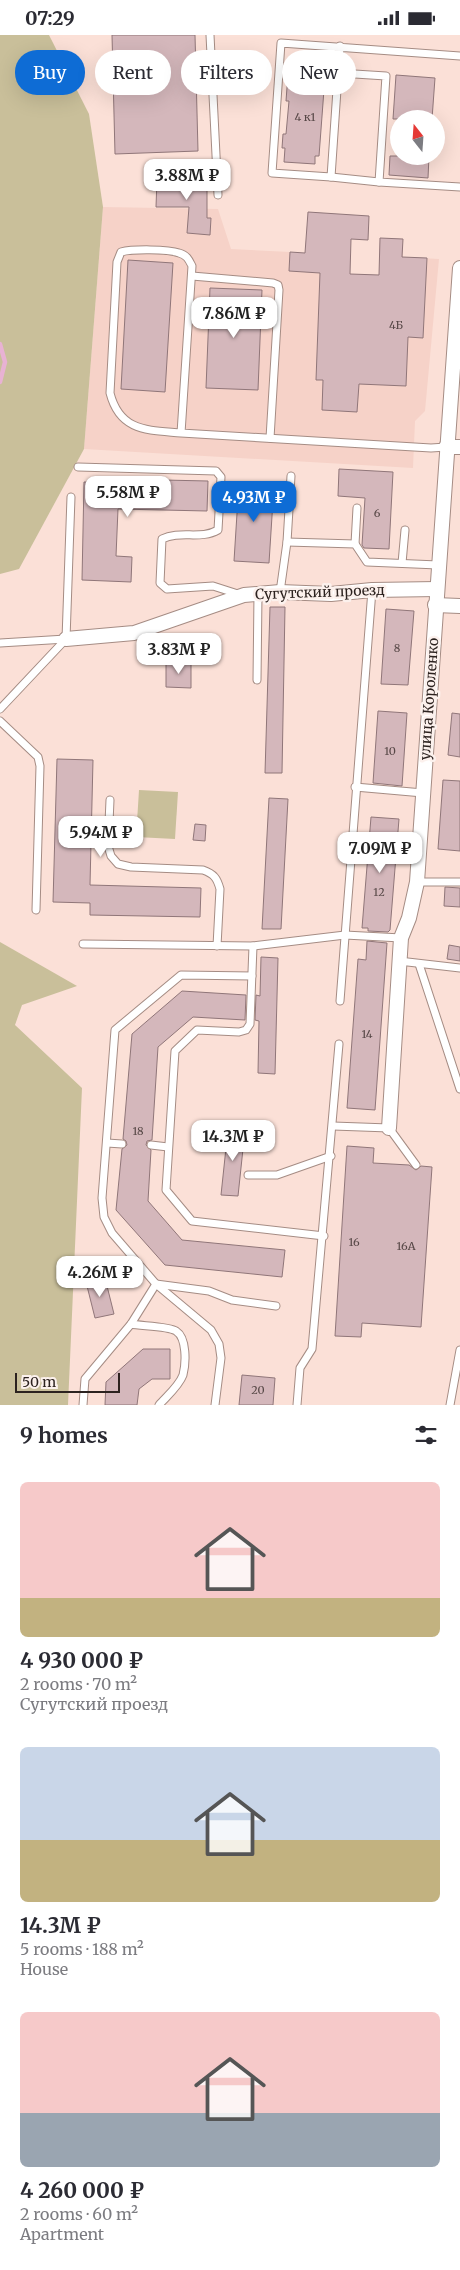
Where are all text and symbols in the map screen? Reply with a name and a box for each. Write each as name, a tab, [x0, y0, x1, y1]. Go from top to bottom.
text: 07:29	[25, 6, 75, 30]
chip: Buy	[15, 50, 85, 95]
chip: Rent	[95, 50, 171, 95]
chip: Filters	[181, 50, 272, 95]
chip: New	[282, 50, 356, 95]
house number: 4 к1	[294, 110, 316, 124]
north arrow	[390, 110, 445, 165]
map controls	[390, 110, 445, 165]
pin: 3.88M ₽	[141, 159, 233, 201]
text: 3.88M ₽	[155, 165, 219, 185]
pin: 7.86M ₽	[188, 297, 280, 339]
text: 7.86M ₽	[202, 303, 266, 323]
house number: 4Б	[389, 318, 403, 332]
pin: 5.58M ₽	[82, 475, 174, 518]
pin: 4.93M ₽	[208, 481, 300, 523]
text: 5.58M ₽	[96, 482, 160, 502]
text: 4.93M ₽	[222, 487, 286, 507]
house number: 6	[374, 506, 381, 520]
street label: Сугутский проезд	[255, 581, 385, 603]
pin: 3.83M ₽	[133, 633, 225, 675]
street label: улица Короленко	[416, 637, 442, 761]
text: 3.83M ₽	[147, 639, 211, 659]
house number: 8	[394, 641, 401, 655]
house number: 10	[384, 744, 396, 758]
pin: 5.94M ₽	[55, 815, 147, 858]
text: 5.94M ₽	[69, 822, 133, 842]
pin: 7.09M ₽	[334, 831, 426, 874]
text: 7.09M ₽	[348, 838, 412, 858]
house number: 12	[373, 885, 385, 899]
house number: 14	[361, 1027, 373, 1041]
pin: 14.3M ₽	[187, 1119, 279, 1162]
house number: 18	[132, 1124, 144, 1138]
text: 14.3M ₽	[202, 1126, 264, 1146]
house number: 16	[348, 1235, 360, 1249]
house number: 16А	[397, 1239, 416, 1253]
pin: 4.26M ₽	[54, 1255, 146, 1298]
text: 4.26M ₽	[67, 1262, 133, 1282]
scale bar	[15, 1370, 120, 1393]
text: 50 m	[22, 1373, 56, 1391]
house number: 20	[251, 1383, 265, 1397]
icon: filters	[412, 1421, 440, 1449]
text: 9 homes	[20, 1422, 108, 1449]
icon: home	[185, 1514, 275, 1604]
text: 4 930 000 ₽	[20, 1647, 143, 1674]
text: 2 rooms · 70 m²	[20, 1674, 137, 1694]
text: Сугутский проезд	[20, 1694, 168, 1714]
icon: home	[185, 1779, 275, 1869]
text: 14.3M ₽	[20, 1912, 101, 1939]
text: 5 rooms · 188 m²	[20, 1939, 144, 1959]
text: House	[20, 1959, 68, 1979]
icon: home	[185, 2044, 275, 2134]
text: 4 260 000 ₽	[20, 2177, 144, 2204]
text: 2 rooms · 60 m²	[20, 2204, 138, 2224]
text: Apartment	[20, 2224, 104, 2244]

